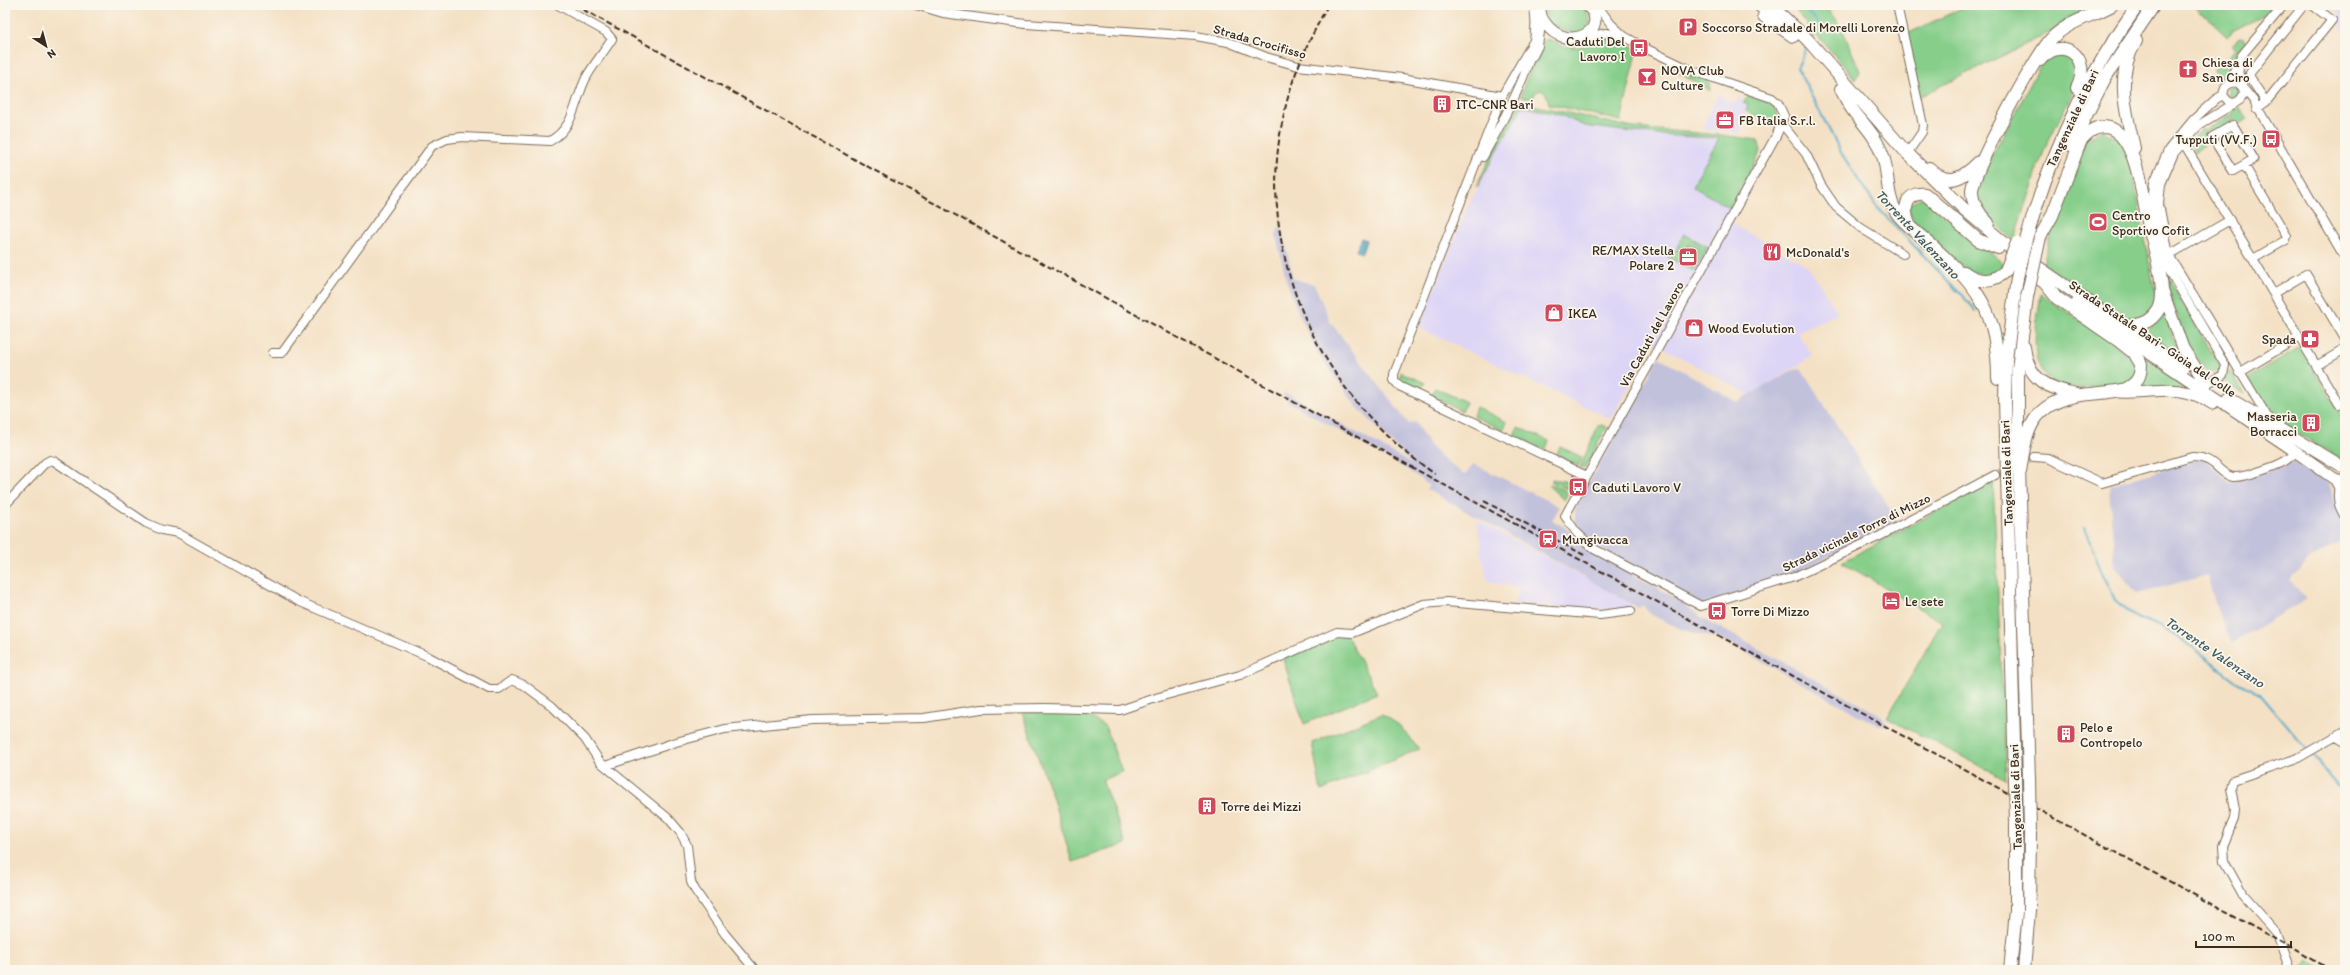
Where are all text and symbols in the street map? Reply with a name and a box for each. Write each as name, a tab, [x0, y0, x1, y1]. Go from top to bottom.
parking icon: Soccorso Stradale di Morelli Lorenzo	[1677, 16, 1699, 38]
place label: Soccorso Stradale di Morelli Lorenzo	[1702, 20, 1905, 35]
street label: Strada Crocifisso	[1212, 21, 1308, 62]
north arrow	[26, 26, 66, 66]
place label: Caduti Del Lavoro I	[1566, 34, 1625, 64]
bus stop icon: Caduti Del Lavoro I	[1628, 37, 1650, 59]
text: N	[45, 46, 58, 61]
place label: Chiesa di San Ciro	[2202, 55, 2253, 85]
church icon: Chiesa di San Ciro	[2177, 58, 2199, 80]
place label: NOVA Club Culture	[1661, 63, 1724, 93]
bar icon: NOVA Club Culture	[1636, 66, 1658, 88]
street label: Tangenziale di Bari	[2043, 67, 2102, 169]
building icon: ITC-CNR Bari	[1431, 93, 1453, 115]
place label: ITC-CNR Bari	[1456, 97, 1534, 112]
office icon: FB Italia S.r.l.	[1714, 109, 1736, 131]
place label: FB Italia S.r.l.	[1739, 113, 1816, 128]
bus stop icon: Tupputi (VV.F.)	[2260, 128, 2282, 150]
place label: Tupputi (VV.F.)	[2175, 132, 2257, 147]
water label: Torrente Valenzano	[1872, 186, 1964, 283]
place label: Centro Sportivo Cofit	[2112, 208, 2190, 238]
sports icon: Centro Sportivo Cofit	[2087, 211, 2109, 233]
restaurant icon: McDonald's	[1761, 241, 1783, 263]
place label: RE/MAX Stella Polare 2	[1592, 243, 1675, 273]
place label: McDonald's	[1786, 245, 1850, 260]
office icon: RE/MAX Stella Polare 2	[1677, 246, 1699, 268]
street label: Strada Statale Bari - Gioia del Colle	[2066, 277, 2239, 400]
street label: Via Caduti del Lavoro	[1616, 278, 1687, 390]
shop icon: IKEA	[1543, 302, 1565, 324]
place label: IKEA	[1568, 306, 1597, 321]
shop icon: Wood Evolution	[1683, 317, 1705, 339]
place label: Wood Evolution	[1708, 321, 1795, 336]
pharmacy icon: Spada	[2299, 328, 2321, 350]
place label: Spada	[2262, 332, 2297, 347]
place label: Masseria Borracci	[2247, 409, 2297, 439]
building icon: Masseria Borracci	[2300, 412, 2322, 434]
street label: Tangenziale di Bari	[1997, 420, 2016, 526]
bus stop icon: Caduti Lavoro V	[1567, 476, 1589, 498]
place label: Caduti Lavoro V	[1592, 480, 1681, 495]
street label: Strada vicinale Torre di Mizzo	[1780, 490, 1933, 575]
station icon: Mungivacca	[1537, 528, 1559, 550]
place label: Mungivacca	[1562, 532, 1628, 547]
hotel icon: Le sete	[1880, 590, 1902, 612]
place label: Le sete	[1905, 594, 1944, 609]
bus stop icon: Torre Di Mizzo	[1706, 600, 1728, 622]
place label: Torre Di Mizzo	[1731, 604, 1810, 619]
water label: Torrente Valenzano	[2162, 613, 2268, 692]
place label: Pelo e Contropelo	[2080, 720, 2143, 750]
building icon: Pelo e Contropelo	[2055, 723, 2077, 745]
street label: Tangenziale di Bari	[2006, 744, 2025, 850]
building icon: Torre dei Mizzi	[1196, 795, 1218, 817]
place label: Torre dei Mizzi	[1221, 799, 1301, 814]
scale bar	[2196, 923, 2291, 949]
text: 100 m	[2202, 930, 2235, 944]

